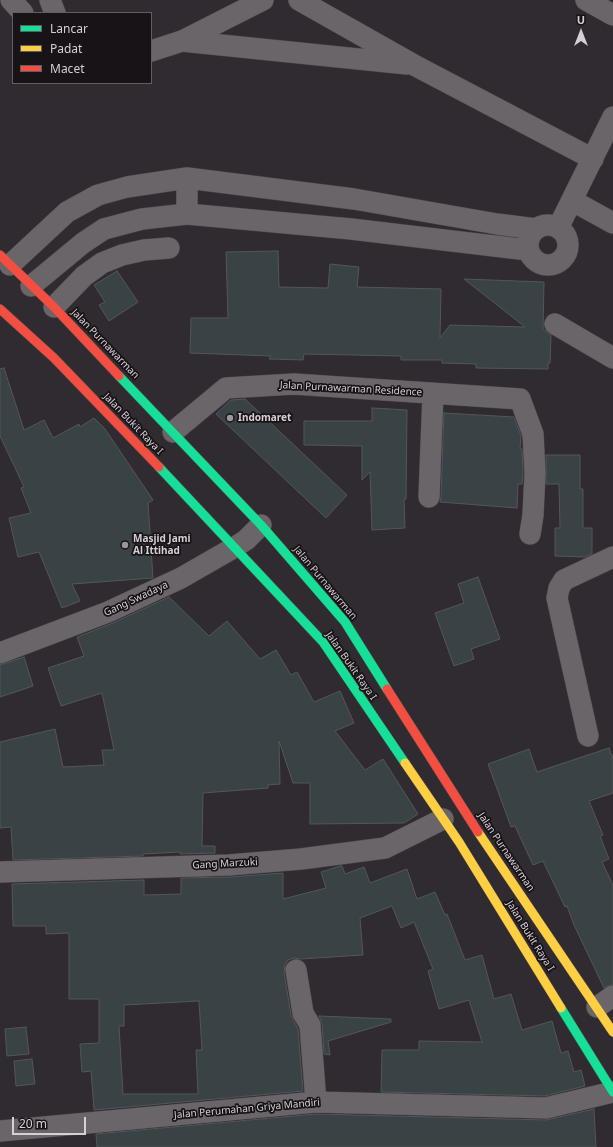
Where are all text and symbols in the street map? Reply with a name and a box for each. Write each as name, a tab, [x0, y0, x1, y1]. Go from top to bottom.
legend	[12, 12, 152, 84]
north arrow	[561, 12, 601, 52]
text: U	[577, 12, 585, 27]
text: Lancar	[50, 20, 88, 37]
text: Padat	[50, 40, 82, 57]
text: Macet	[50, 60, 84, 77]
street label: Jalan Purnawarman	[69, 307, 141, 381]
street label: Jalan Purnawarman Residence	[280, 379, 422, 399]
street label: Jalan Bukit Raya I	[101, 391, 165, 457]
place label: Indomaret	[238, 412, 291, 424]
marker: Indomaret	[225, 413, 235, 423]
place label: Masjid Jami Al Ittihad	[133, 533, 190, 556]
marker: Masjid Jami Al Ittihad	[120, 540, 130, 550]
street label: Jalan Purnawarman	[291, 544, 359, 622]
street label: Gang Swadaya	[102, 579, 170, 619]
street label: Jalan Bukit Raya I	[323, 630, 379, 702]
street label: Jalan Purnawarman	[475, 810, 537, 894]
street label: Gang Marzuki	[192, 856, 258, 872]
street label: Jalan Bukit Raya I	[504, 899, 556, 973]
street label: Jalan Perumahan Griya Mandiri	[174, 1097, 320, 1121]
scale bar	[14, 1109, 88, 1135]
text: 20 m	[19, 1115, 47, 1132]

